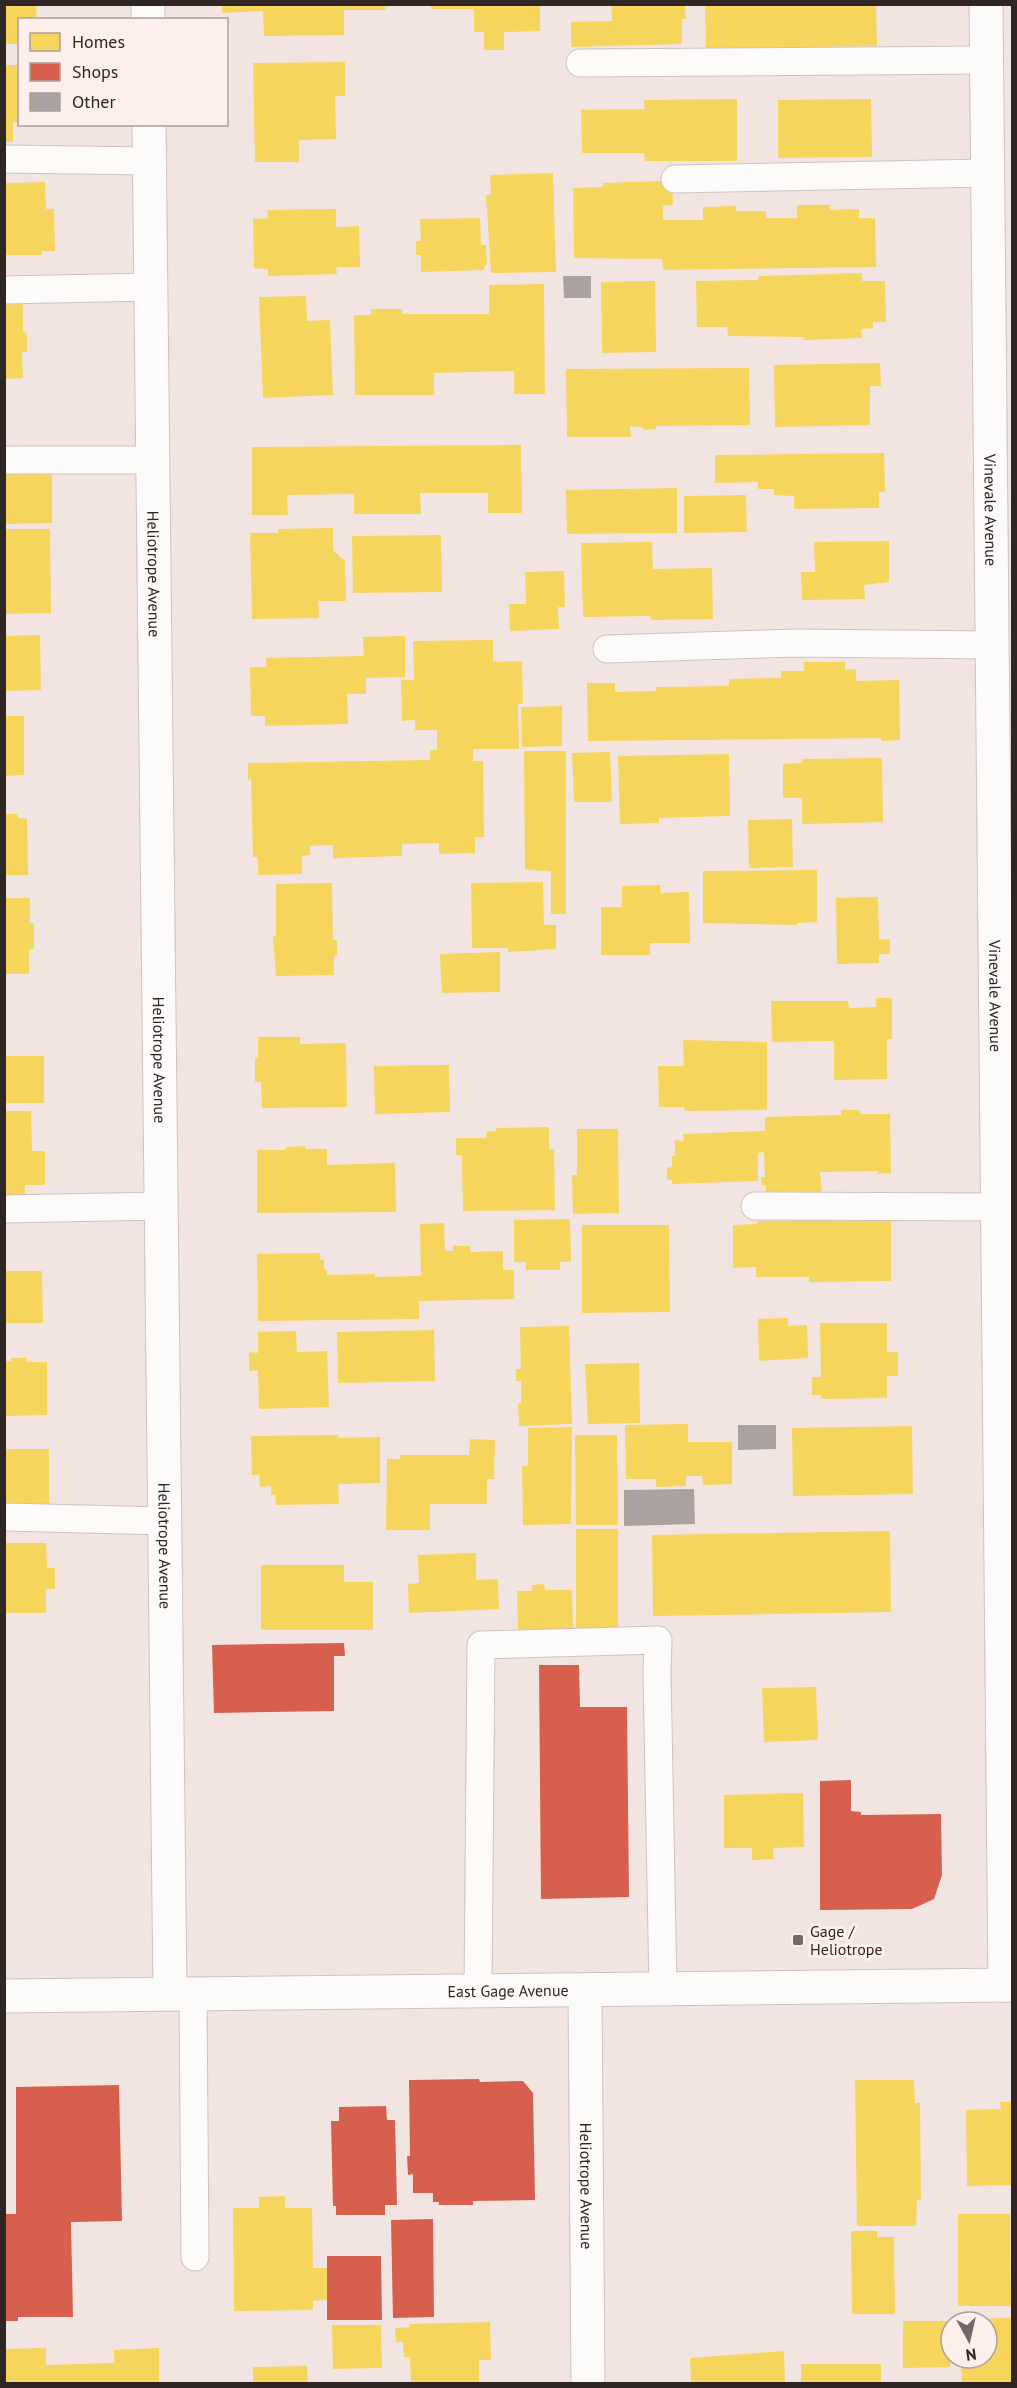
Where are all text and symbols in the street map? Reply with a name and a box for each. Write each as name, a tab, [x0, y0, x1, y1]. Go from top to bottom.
legend	[18, 18, 228, 126]
text: Homes	[72, 30, 125, 53]
text: Shops	[72, 60, 118, 83]
text: Other	[72, 90, 116, 113]
street label: Vinevale Avenue	[980, 453, 1001, 566]
street label: Heliotrope Avenue	[143, 511, 165, 637]
street label: Vinevale Avenue	[985, 939, 1006, 1052]
street label: Heliotrope Avenue	[149, 997, 170, 1123]
street label: Heliotrope Avenue	[154, 1483, 176, 1609]
place label: Gage / Heliotrope	[810, 1921, 883, 1959]
marker: Gage / Heliotrope	[791, 1933, 805, 1947]
street label: East Gage Avenue	[447, 1980, 569, 2001]
street label: Heliotrope Avenue	[576, 2123, 597, 2249]
north arrow	[939, 2310, 999, 2370]
text: N	[964, 2344, 978, 2365]

